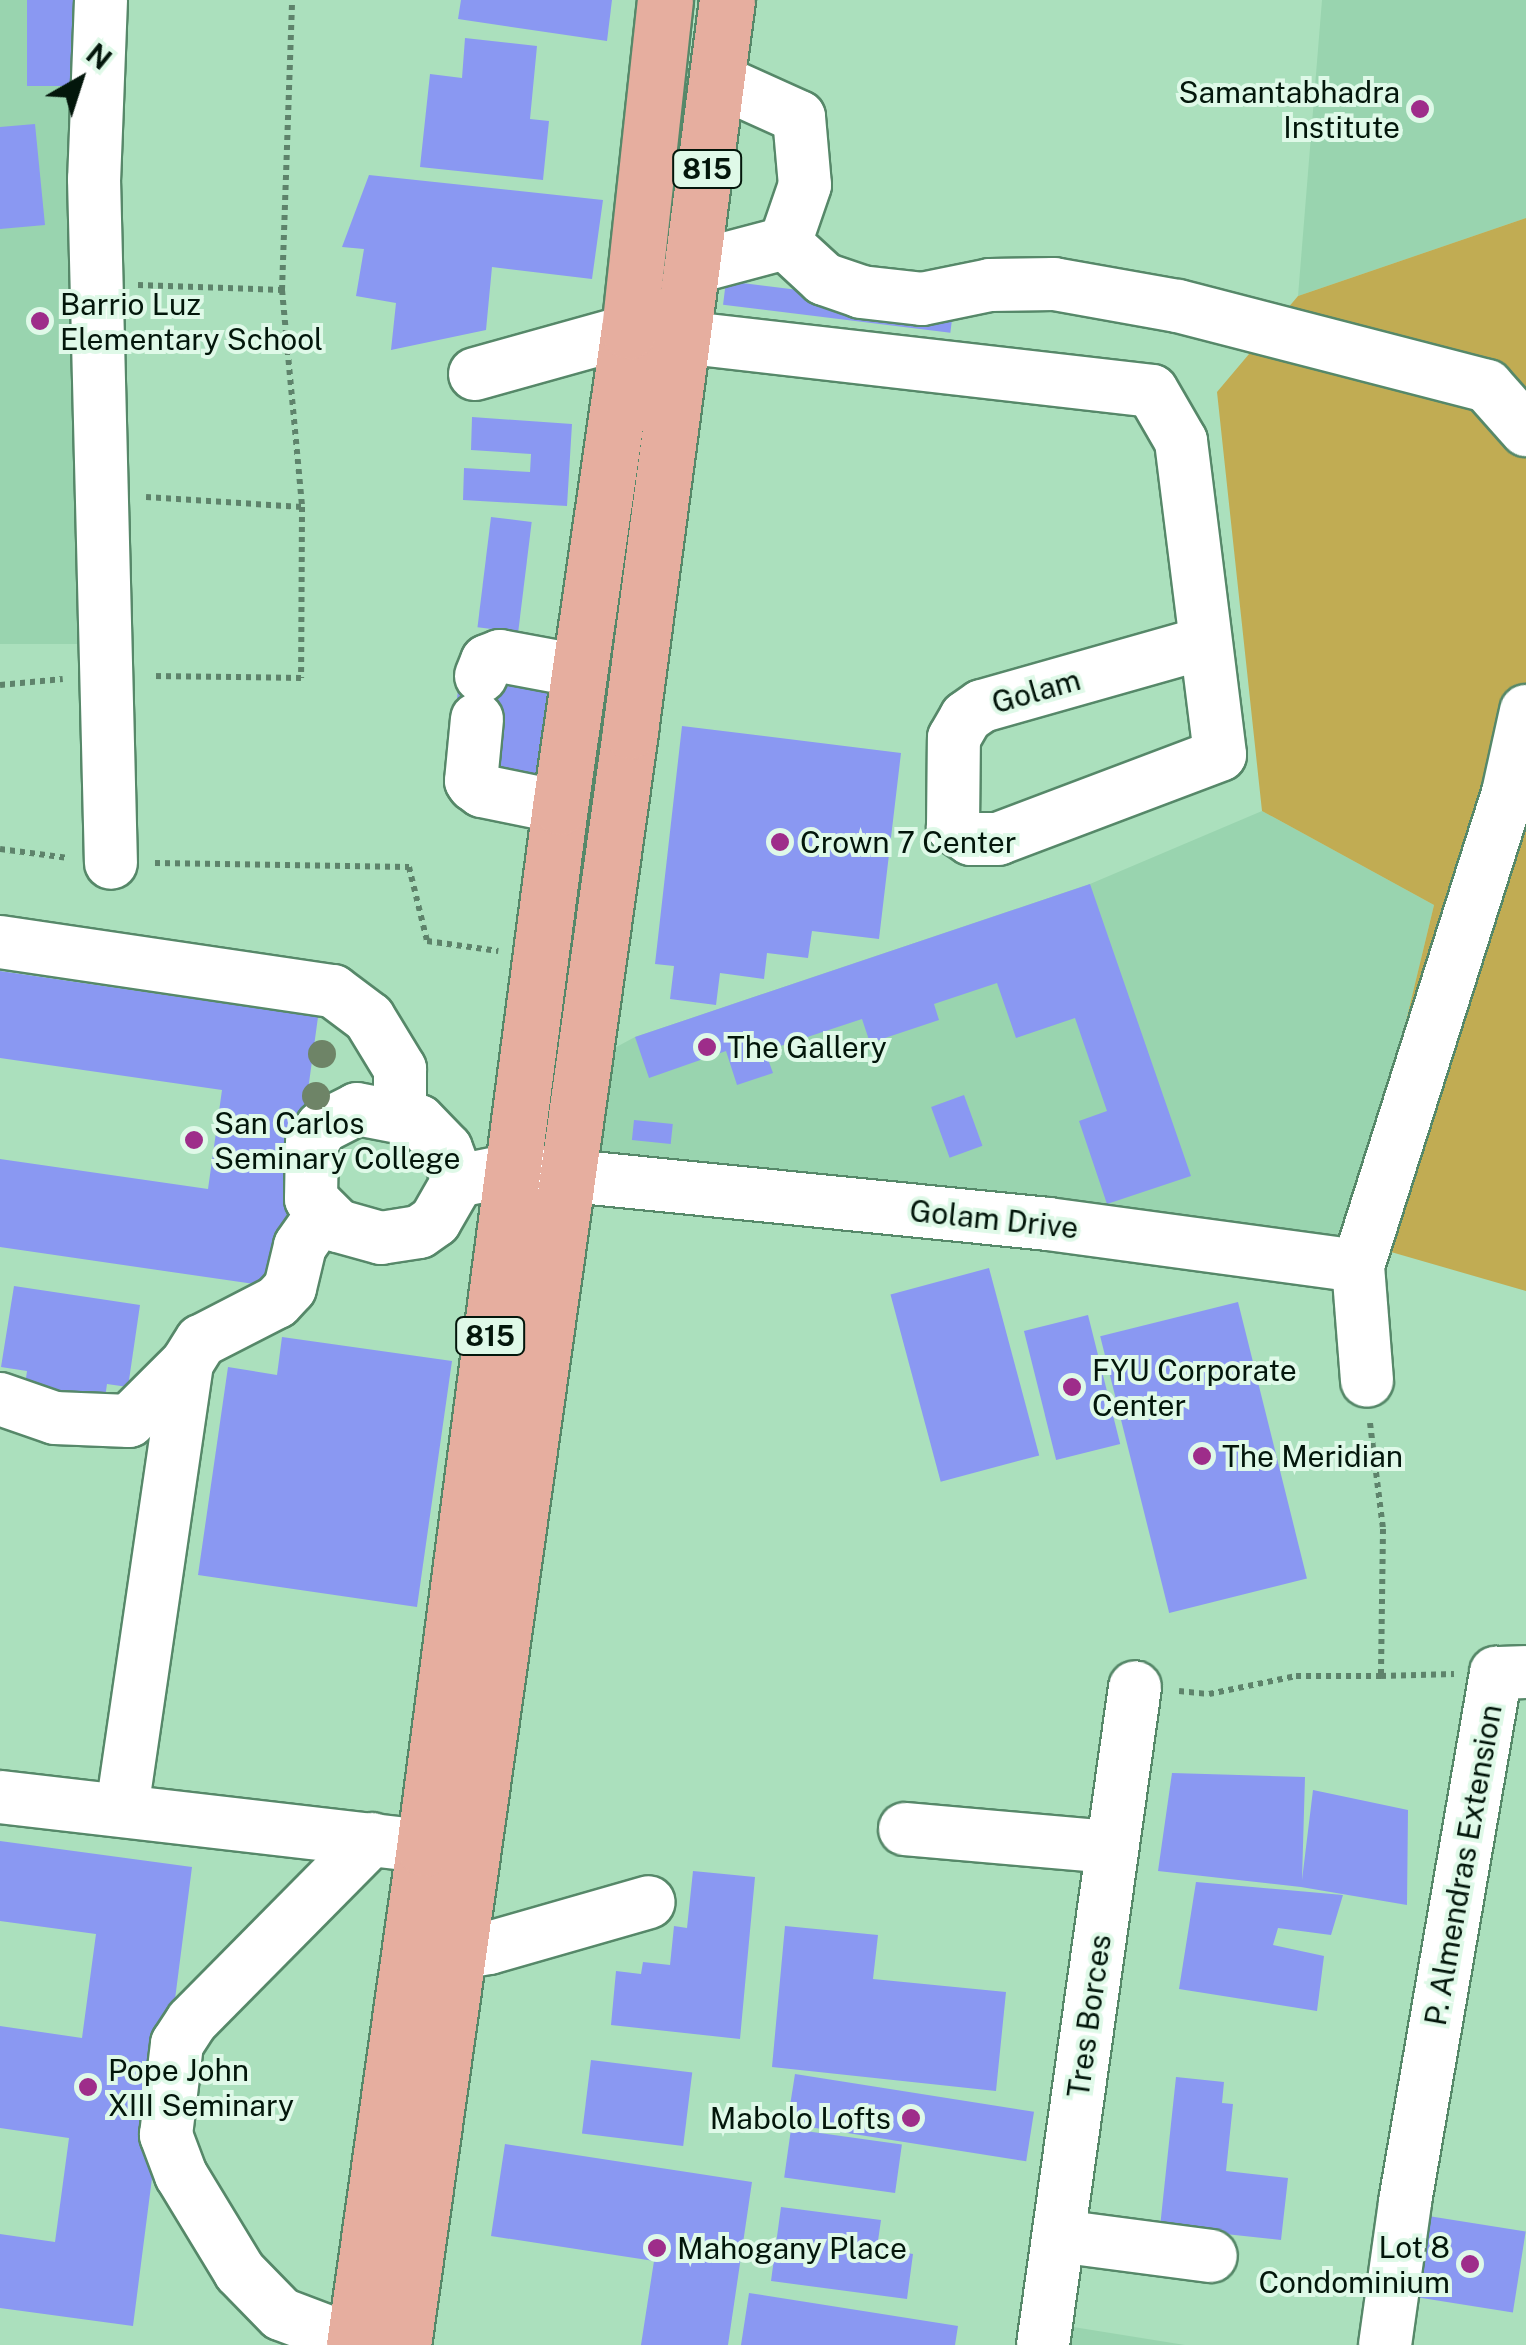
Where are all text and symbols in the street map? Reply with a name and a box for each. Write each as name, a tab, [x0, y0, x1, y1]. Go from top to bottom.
north arrow	[30, 30, 130, 130]
text: N	[80, 37, 118, 76]
place label: Samantabhadra Institute	[1179, 74, 1400, 144]
marker: Samantabhadra Institute	[1409, 98, 1431, 120]
road number: 815	[672, 146, 742, 192]
place label: Barrio Luz Elementary School	[60, 286, 323, 356]
marker: Barrio Luz Elementary School	[29, 310, 51, 332]
street label: Golam	[988, 661, 1084, 721]
place label: Crown 7 Center	[800, 824, 1016, 860]
marker: Crown 7 Center	[769, 831, 791, 853]
place label: The Gallery	[727, 1029, 887, 1065]
marker: The Gallery	[696, 1036, 718, 1058]
place label: San Carlos Seminary College	[214, 1105, 461, 1176]
marker: San Carlos Seminary College	[183, 1129, 205, 1151]
street label: Golam Drive	[908, 1192, 1080, 1246]
road number: 815	[455, 1313, 525, 1359]
place label: FYU Corporate Center	[1092, 1352, 1297, 1422]
marker: FYU Corporate Center	[1061, 1376, 1083, 1398]
place label: The Meridian	[1222, 1438, 1403, 1474]
marker: The Meridian	[1191, 1445, 1213, 1467]
street label: P. Almendras Extension	[1417, 1702, 1509, 2028]
street label: Tres Borces	[1060, 1932, 1118, 2100]
place label: Pope John XIII Seminary	[108, 2052, 294, 2122]
marker: Pope John XIII Seminary	[77, 2076, 99, 2098]
place label: Mabolo Lofts	[710, 2100, 891, 2136]
marker: Mabolo Lofts	[900, 2107, 922, 2129]
place label: Lot 8 Condominium	[1258, 2229, 1450, 2300]
place label: Mahogany Place	[677, 2230, 907, 2266]
marker: Mahogany Place	[646, 2237, 668, 2259]
marker: Lot 8 Condominium	[1459, 2253, 1481, 2275]

